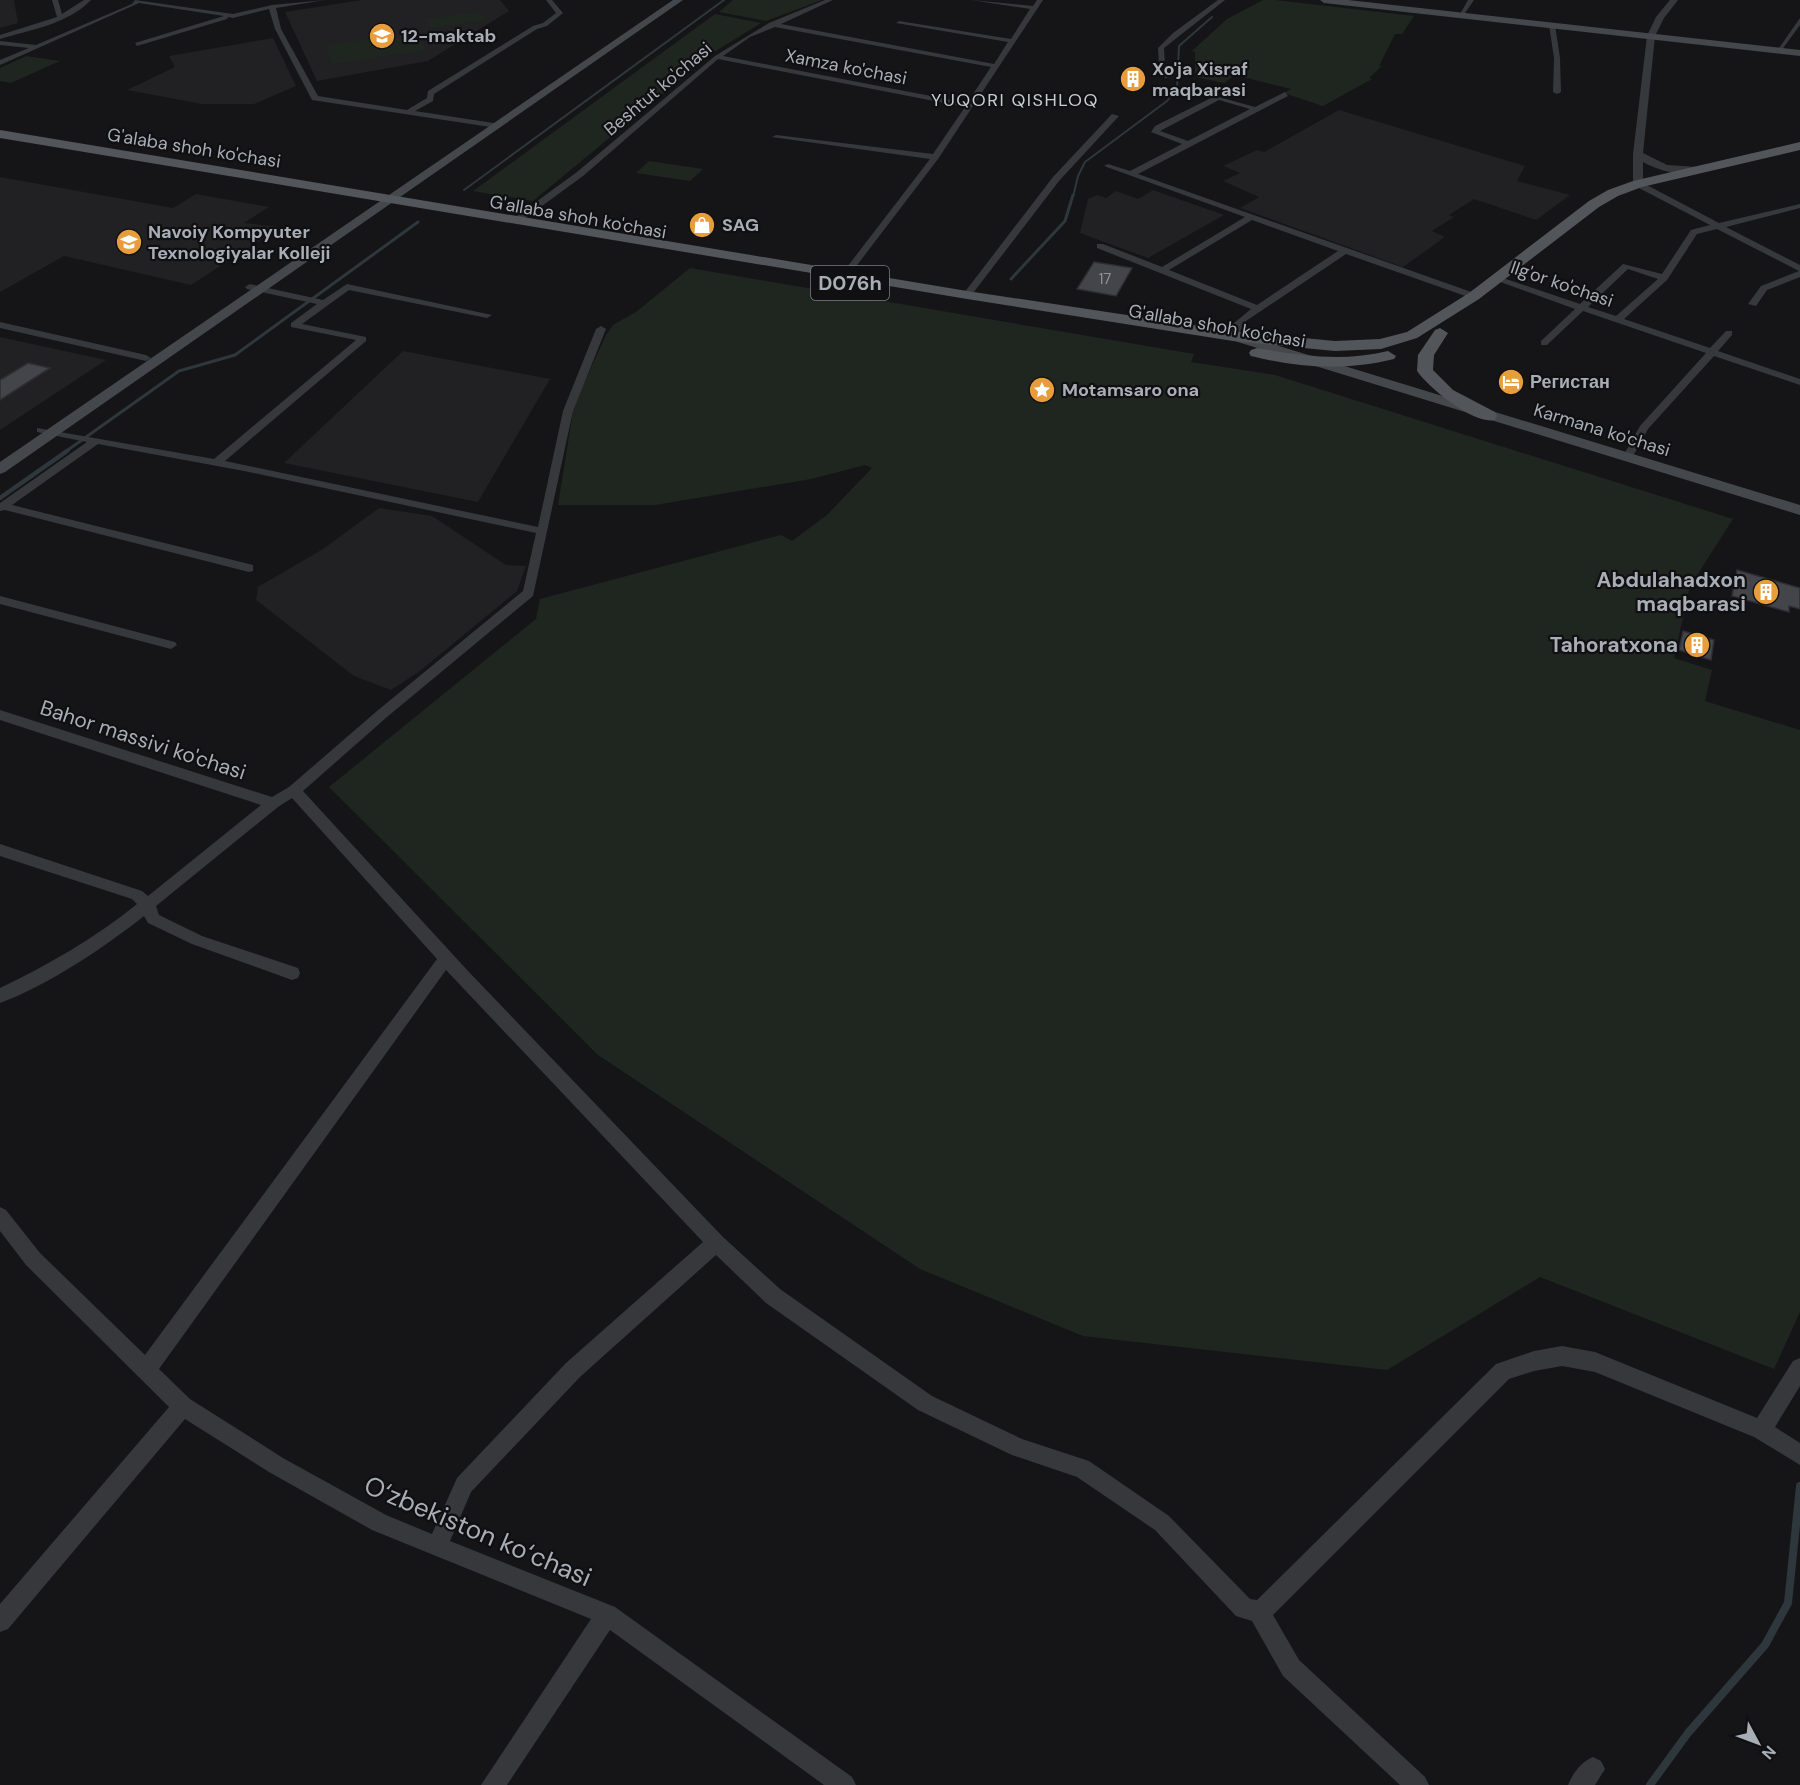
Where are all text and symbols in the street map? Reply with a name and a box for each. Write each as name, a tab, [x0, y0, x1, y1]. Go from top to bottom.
school or university icon: 12-maktab	[367, 21, 397, 51]
place label: 12-maktab	[401, 24, 496, 48]
street label: Beshtut ko'chasi	[599, 37, 717, 141]
street label: Xamza ko'chasi	[783, 43, 909, 91]
place label: Xo'ja Xisraf maqbarasi	[1152, 57, 1248, 102]
building icon: Xo'ja Xisraf maqbarasi	[1118, 64, 1148, 94]
district label: YUQORI QISHLOQ	[931, 88, 1099, 112]
street label: G'alaba shoh ko'chasi	[106, 122, 282, 174]
street label: G'allaba shoh ko'chasi	[488, 190, 668, 244]
shop icon: SAG	[687, 210, 717, 240]
place label: SAG	[722, 213, 759, 237]
place label: Navoiy Kompyuter Texnologiyalar Kolleji	[148, 220, 330, 265]
school or university icon: Navoiy Kompyuter Texnologiyalar Kolleji	[114, 227, 144, 257]
street label: Ilg'or ko'chasi	[1508, 255, 1616, 313]
road number: D076h	[811, 266, 889, 300]
house number: 17	[1099, 269, 1111, 289]
street label: G'allaba shoh ko'chasi	[1127, 299, 1307, 353]
hotel icon: Регистан	[1496, 367, 1526, 397]
place label: Регистан	[1530, 370, 1610, 394]
place icon: Motamsaro ona	[1027, 375, 1057, 405]
place label: Motamsaro ona	[1062, 378, 1199, 402]
street label: Karmana ko'chasi	[1531, 398, 1673, 462]
place label: Abdulahadxon maqbarasi	[1597, 566, 1746, 618]
building icon: Abdulahadxon maqbarasi	[1751, 577, 1781, 607]
building icon: Tahoratxona	[1682, 630, 1712, 660]
place label: Tahoratxona	[1550, 631, 1678, 659]
street label: Bahor massivi ko'chasi	[37, 693, 249, 787]
street label: O‘zbekiston ko‘chasi	[359, 1468, 597, 1594]
north arrow	[1728, 1713, 1788, 1773]
text: N	[1757, 1741, 1781, 1764]

